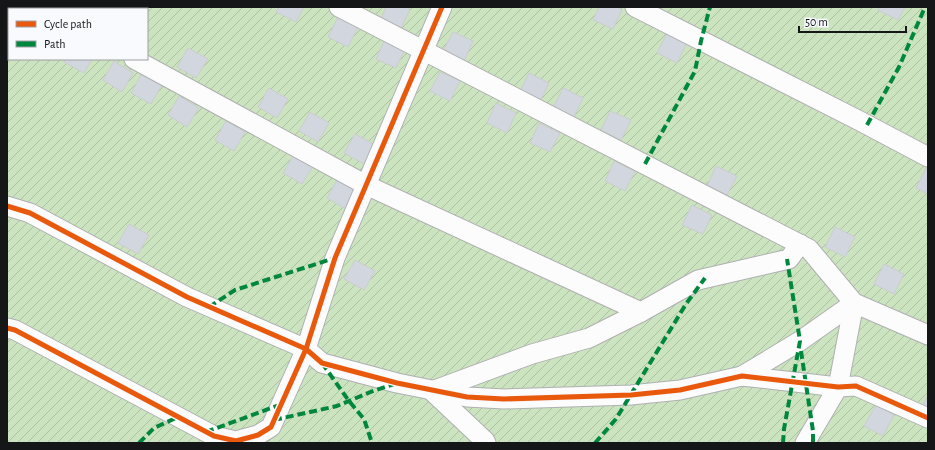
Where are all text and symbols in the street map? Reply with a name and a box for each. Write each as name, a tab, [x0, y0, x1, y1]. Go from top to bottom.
legend	[8, 8, 148, 60]
scale bar	[799, 8, 906, 34]
text: 50 m	[805, 16, 828, 28]
text: Cycle path	[44, 18, 92, 31]
text: Path	[44, 38, 66, 50]

